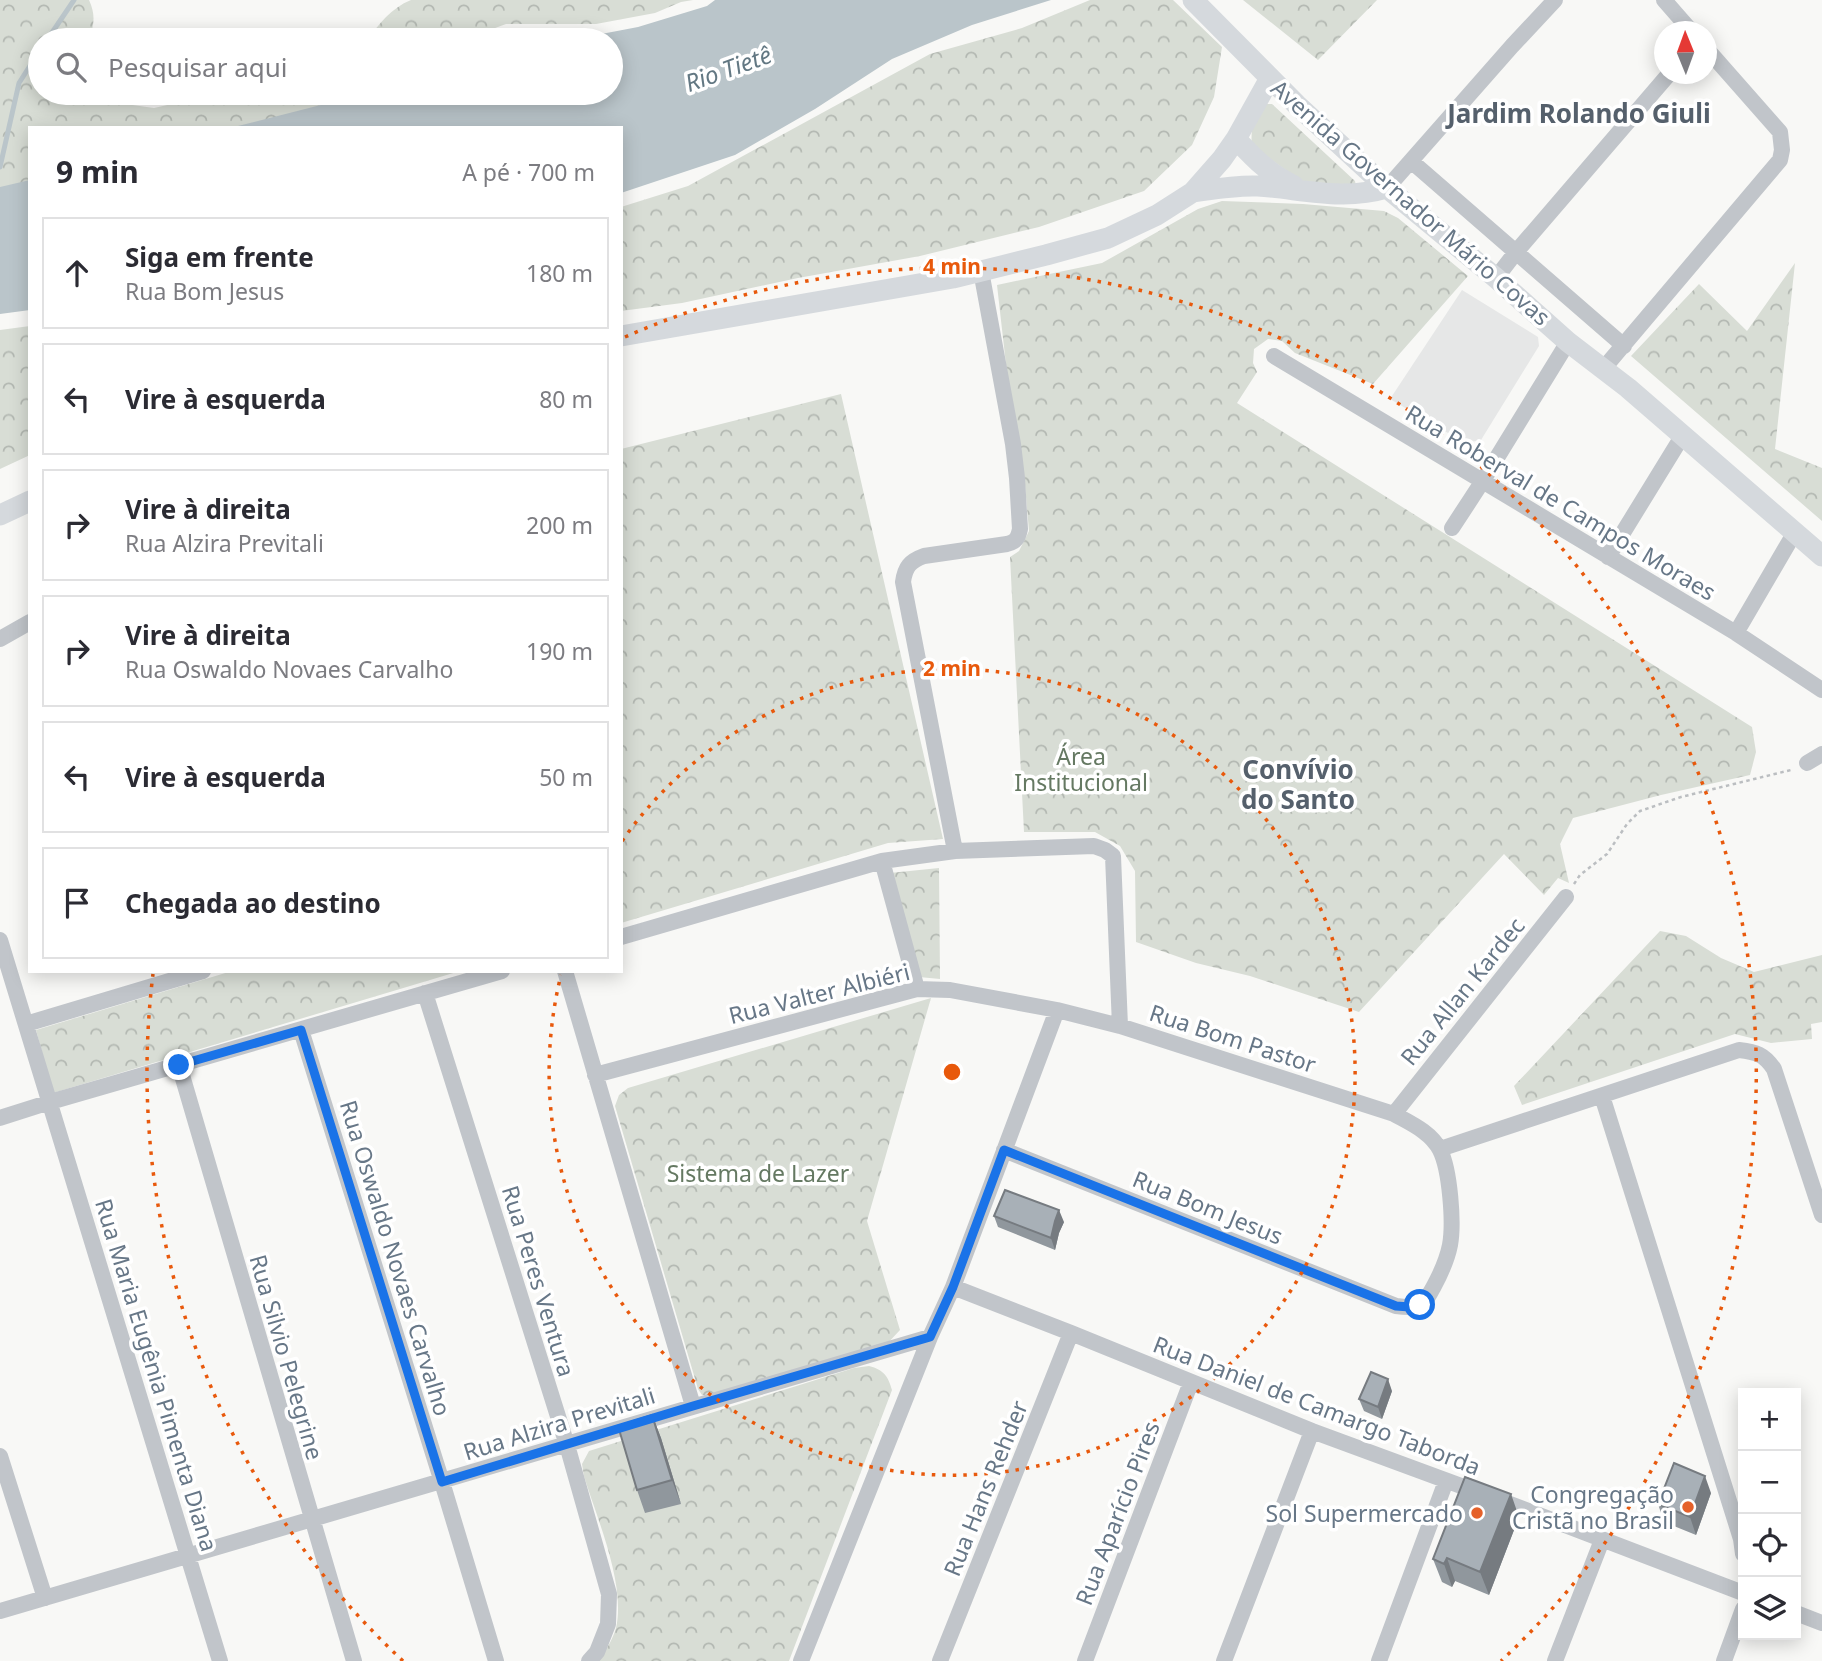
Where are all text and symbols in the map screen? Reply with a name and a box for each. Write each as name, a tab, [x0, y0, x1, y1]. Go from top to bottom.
north arrow	[1654, 21, 1717, 84]
search box	[28, 28, 623, 105]
water label: Rio Tietê	[680, 37, 776, 99]
icon: search	[52, 48, 90, 86]
text: Pesquisar aqui	[108, 49, 288, 85]
street label: Avenida Governador Mário Covas	[1265, 72, 1557, 332]
district label: Jardim Rolando Giuli	[1445, 95, 1711, 131]
text: 9 min	[56, 151, 139, 192]
text: A pé · 700 m	[462, 156, 595, 188]
text: Siga em frente	[125, 239, 314, 275]
text: 4 min	[923, 252, 981, 280]
icon: ahead	[58, 254, 96, 292]
text: 180 m	[526, 257, 593, 289]
text: Rua Bom Jesus	[125, 275, 284, 307]
icon: left	[58, 380, 96, 418]
text: Vire à esquerda	[125, 381, 326, 417]
text: 80 m	[539, 383, 593, 415]
street label: Rua Roberval de Campos Moraes	[1400, 396, 1722, 608]
text: Vire à direita	[125, 491, 291, 527]
icon: right	[58, 506, 96, 544]
text: 200 m	[526, 509, 593, 541]
text: Rua Alzira Previtali	[125, 527, 324, 559]
text: Vire à direita	[125, 617, 291, 653]
icon: right	[58, 632, 96, 670]
text: 190 m	[526, 635, 593, 667]
text: Rua Oswaldo Novaes Carvalho	[125, 653, 453, 685]
text: 2 min	[923, 654, 981, 682]
park label: Área Institucional	[1014, 740, 1148, 798]
district label: Convívio do Santo	[1241, 751, 1355, 817]
icon: left	[58, 758, 96, 796]
text: Vire à esquerda	[125, 759, 326, 795]
text: 50 m	[539, 761, 593, 793]
icon: arrive	[58, 884, 96, 922]
text: Chegada ao destino	[125, 885, 381, 921]
street label: Rua Allan Kardec	[1392, 910, 1532, 1072]
street label: Rua Valter Albiéri	[725, 955, 913, 1031]
street label: Rua Bom Pastor	[1146, 996, 1321, 1080]
route end	[163, 1049, 194, 1080]
centre of rings	[940, 1060, 964, 1084]
street label: Rua Oswaldo Novaes Carvalho	[333, 1096, 459, 1420]
park label: Sistema de Lazer	[667, 1157, 850, 1189]
street label: Rua Bom Jesus	[1128, 1162, 1288, 1252]
street label: Rua Peres Ventura	[495, 1182, 583, 1380]
street label: Rua Maria Eugênia Pimenta Diana	[88, 1195, 226, 1555]
street label: Rua Silvio Pelegrine	[242, 1251, 332, 1463]
route start	[1404, 1289, 1435, 1320]
street label: Rua Daniel de Camargo Taborda	[1149, 1328, 1485, 1482]
street label: Rua Alzira Previtali	[459, 1379, 659, 1467]
map controls	[1738, 1388, 1801, 1640]
button: +	[1738, 1388, 1801, 1451]
street label: Rua Hans Rehder	[935, 1395, 1035, 1581]
street label: Rua Aparício Pires	[1067, 1417, 1167, 1609]
button: −	[1738, 1451, 1801, 1514]
place label: Congregação Cristã no Brasil	[1512, 1478, 1674, 1536]
place label: Sol Supermercado	[1266, 1497, 1463, 1529]
marker: Congregação Cristã no Brasil	[1680, 1499, 1696, 1515]
marker: Sol Supermercado	[1469, 1505, 1485, 1521]
button: locate	[1738, 1514, 1801, 1577]
button: layers	[1738, 1577, 1801, 1640]

